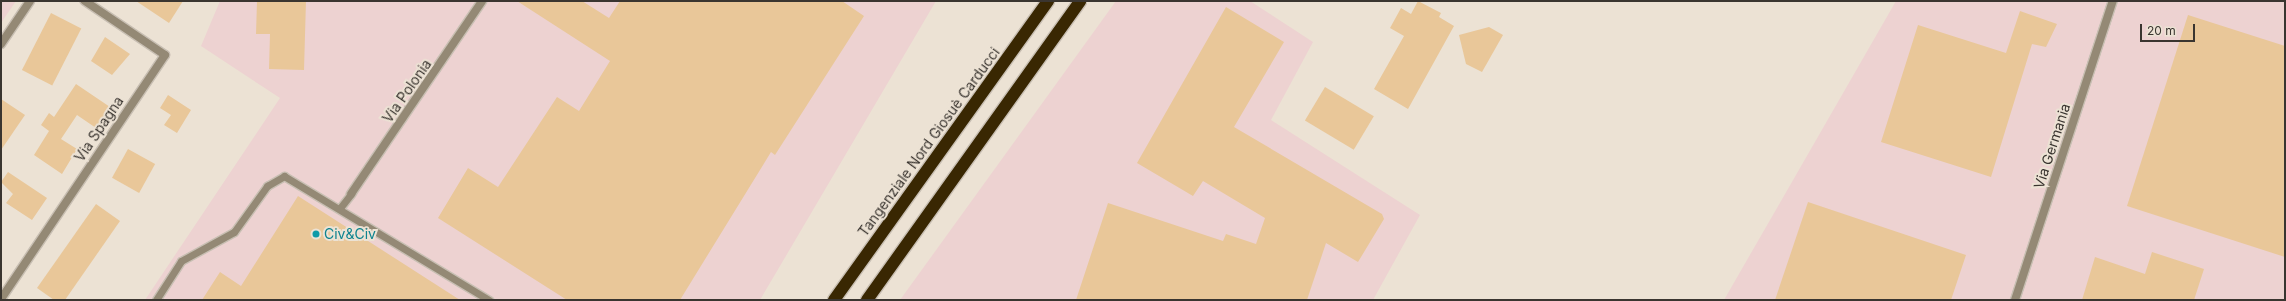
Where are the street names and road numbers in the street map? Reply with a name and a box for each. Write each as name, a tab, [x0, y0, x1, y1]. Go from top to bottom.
street label: Tangenziale Nord Giosuè Carducci	[855, 44, 1003, 240]
street label: Via Polonia	[379, 56, 435, 126]
street label: Via Spagna	[71, 93, 127, 165]
street label: Via Germania	[2030, 101, 2074, 191]

